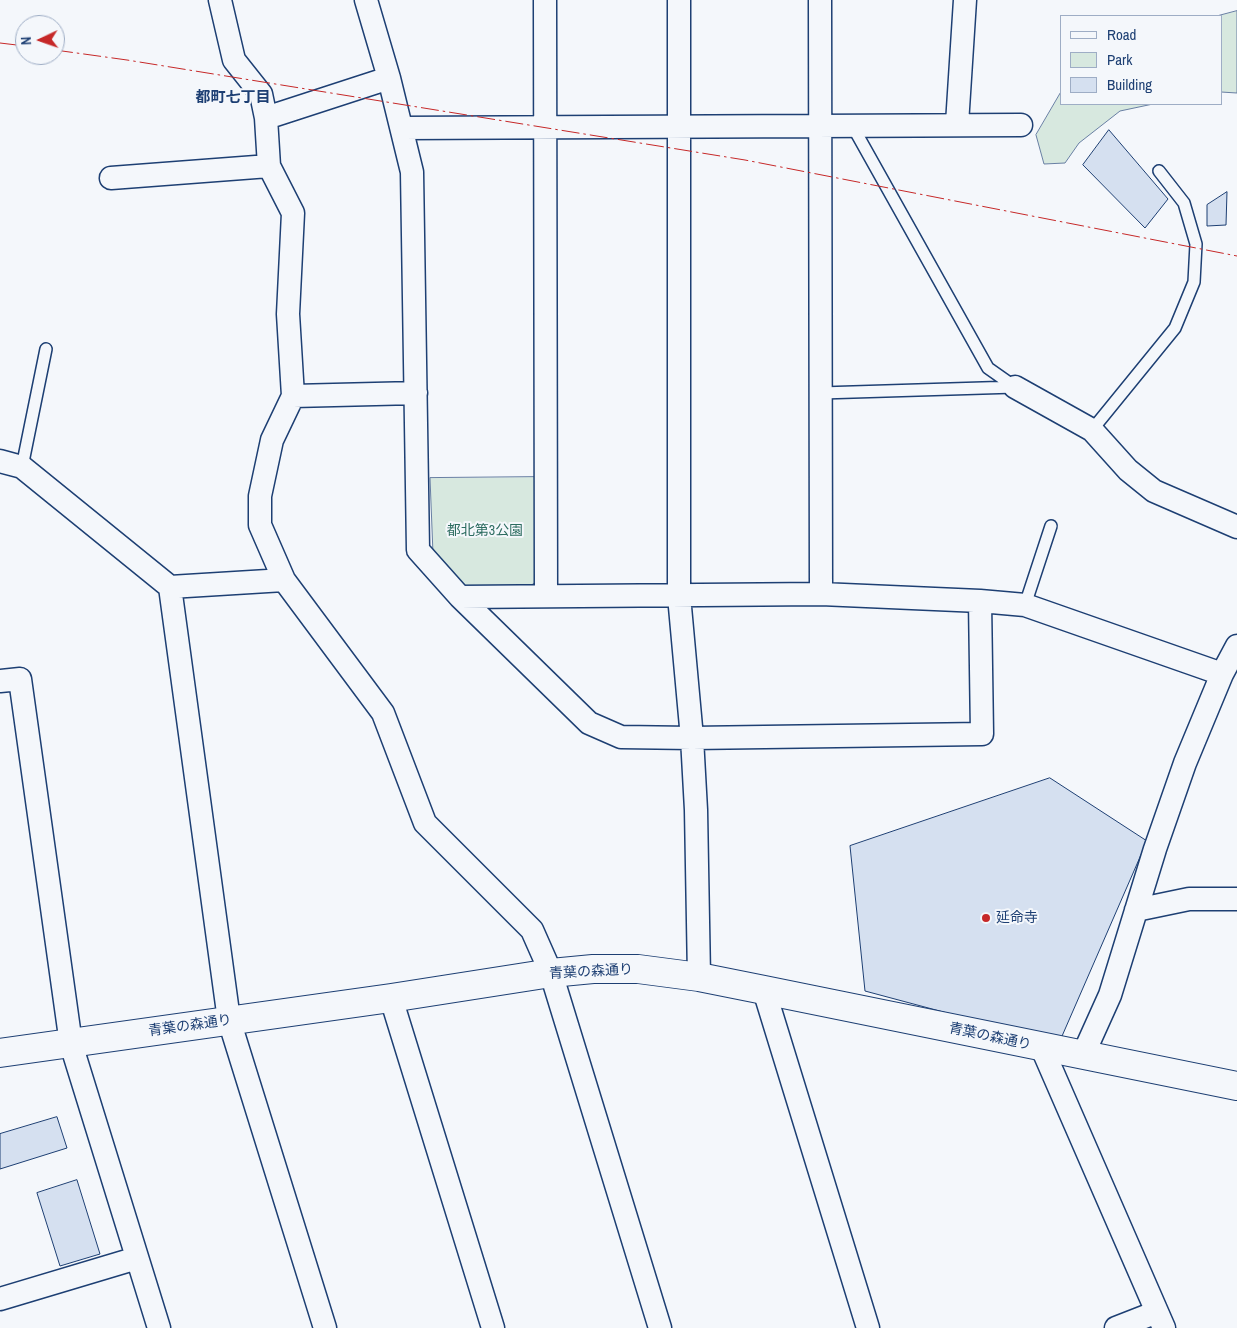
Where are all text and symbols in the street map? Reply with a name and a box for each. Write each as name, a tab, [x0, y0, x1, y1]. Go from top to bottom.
north arrow	[15, 15, 65, 65]
legend	[1060, 15, 1222, 105]
text: Road	[1107, 24, 1136, 45]
text: N	[17, 36, 35, 45]
text: Park	[1107, 49, 1132, 70]
text: Building	[1107, 74, 1152, 95]
district label: 都町七丁目	[196, 89, 270, 107]
park label: 都北第3公園	[447, 523, 523, 539]
place label: 延命寺	[996, 910, 1038, 926]
marker: 延命寺	[980, 912, 992, 924]
street label: 青葉の森通り	[549, 961, 633, 983]
street label: 青葉の森通り	[147, 1012, 233, 1040]
street label: 青葉の森通り	[947, 1020, 1033, 1054]

